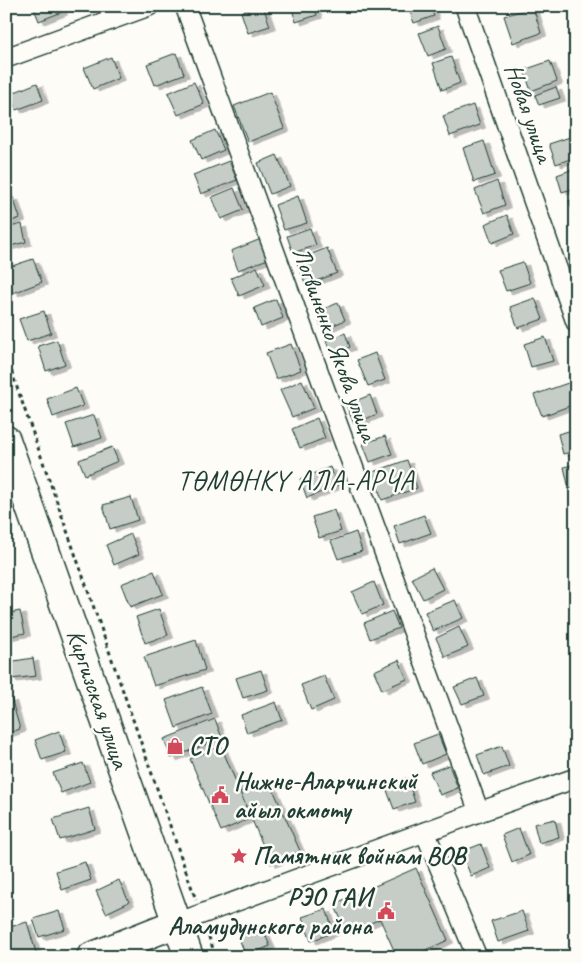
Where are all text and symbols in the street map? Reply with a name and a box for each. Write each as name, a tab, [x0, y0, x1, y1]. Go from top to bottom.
street label: Новая улица	[497, 59, 562, 169]
street label: Логвиненко Якова улица	[285, 242, 386, 448]
district label: ТӨМӨНКҮ АЛА-АРЧА	[177, 463, 416, 498]
street label: Киргизская улица	[59, 625, 137, 775]
place label: СТО	[189, 730, 229, 762]
shop icon: СТО	[165, 736, 185, 756]
place label: Нижне-Аларчинский айыл окмоту	[234, 765, 419, 826]
public building icon: Нижне-Аларчинский айыл окмоту	[210, 785, 230, 805]
place label: Памятник войнам ВОВ	[253, 840, 468, 872]
place icon: Памятник войнам ВОВ	[229, 846, 249, 866]
place label: РЭО ГАИ Аламудунского района	[168, 881, 375, 942]
public building icon: РЭО ГАИ Аламудунского района	[376, 901, 396, 921]

